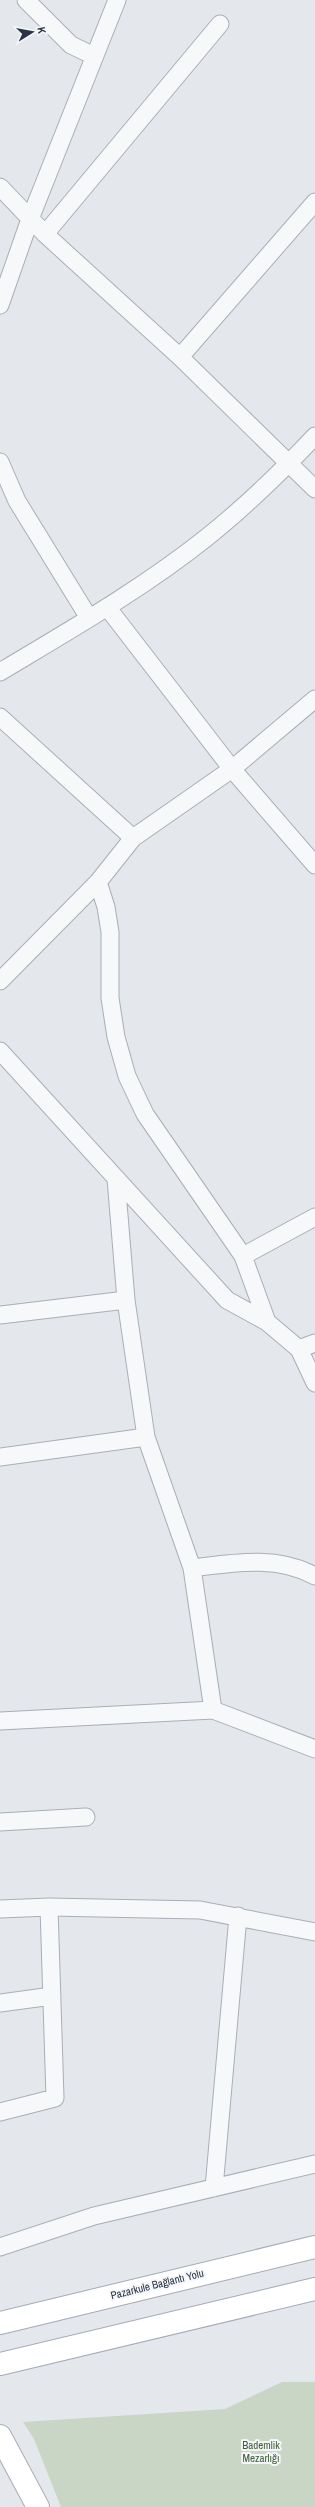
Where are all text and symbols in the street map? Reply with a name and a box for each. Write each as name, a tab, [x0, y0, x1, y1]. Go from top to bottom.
north arrow	[12, 12, 52, 52]
text: K	[34, 26, 49, 35]
street label: Pazarkule Bağlantı Yolu	[109, 2266, 205, 2302]
park label: Bademlik Mezarlığı	[242, 2438, 280, 2465]

